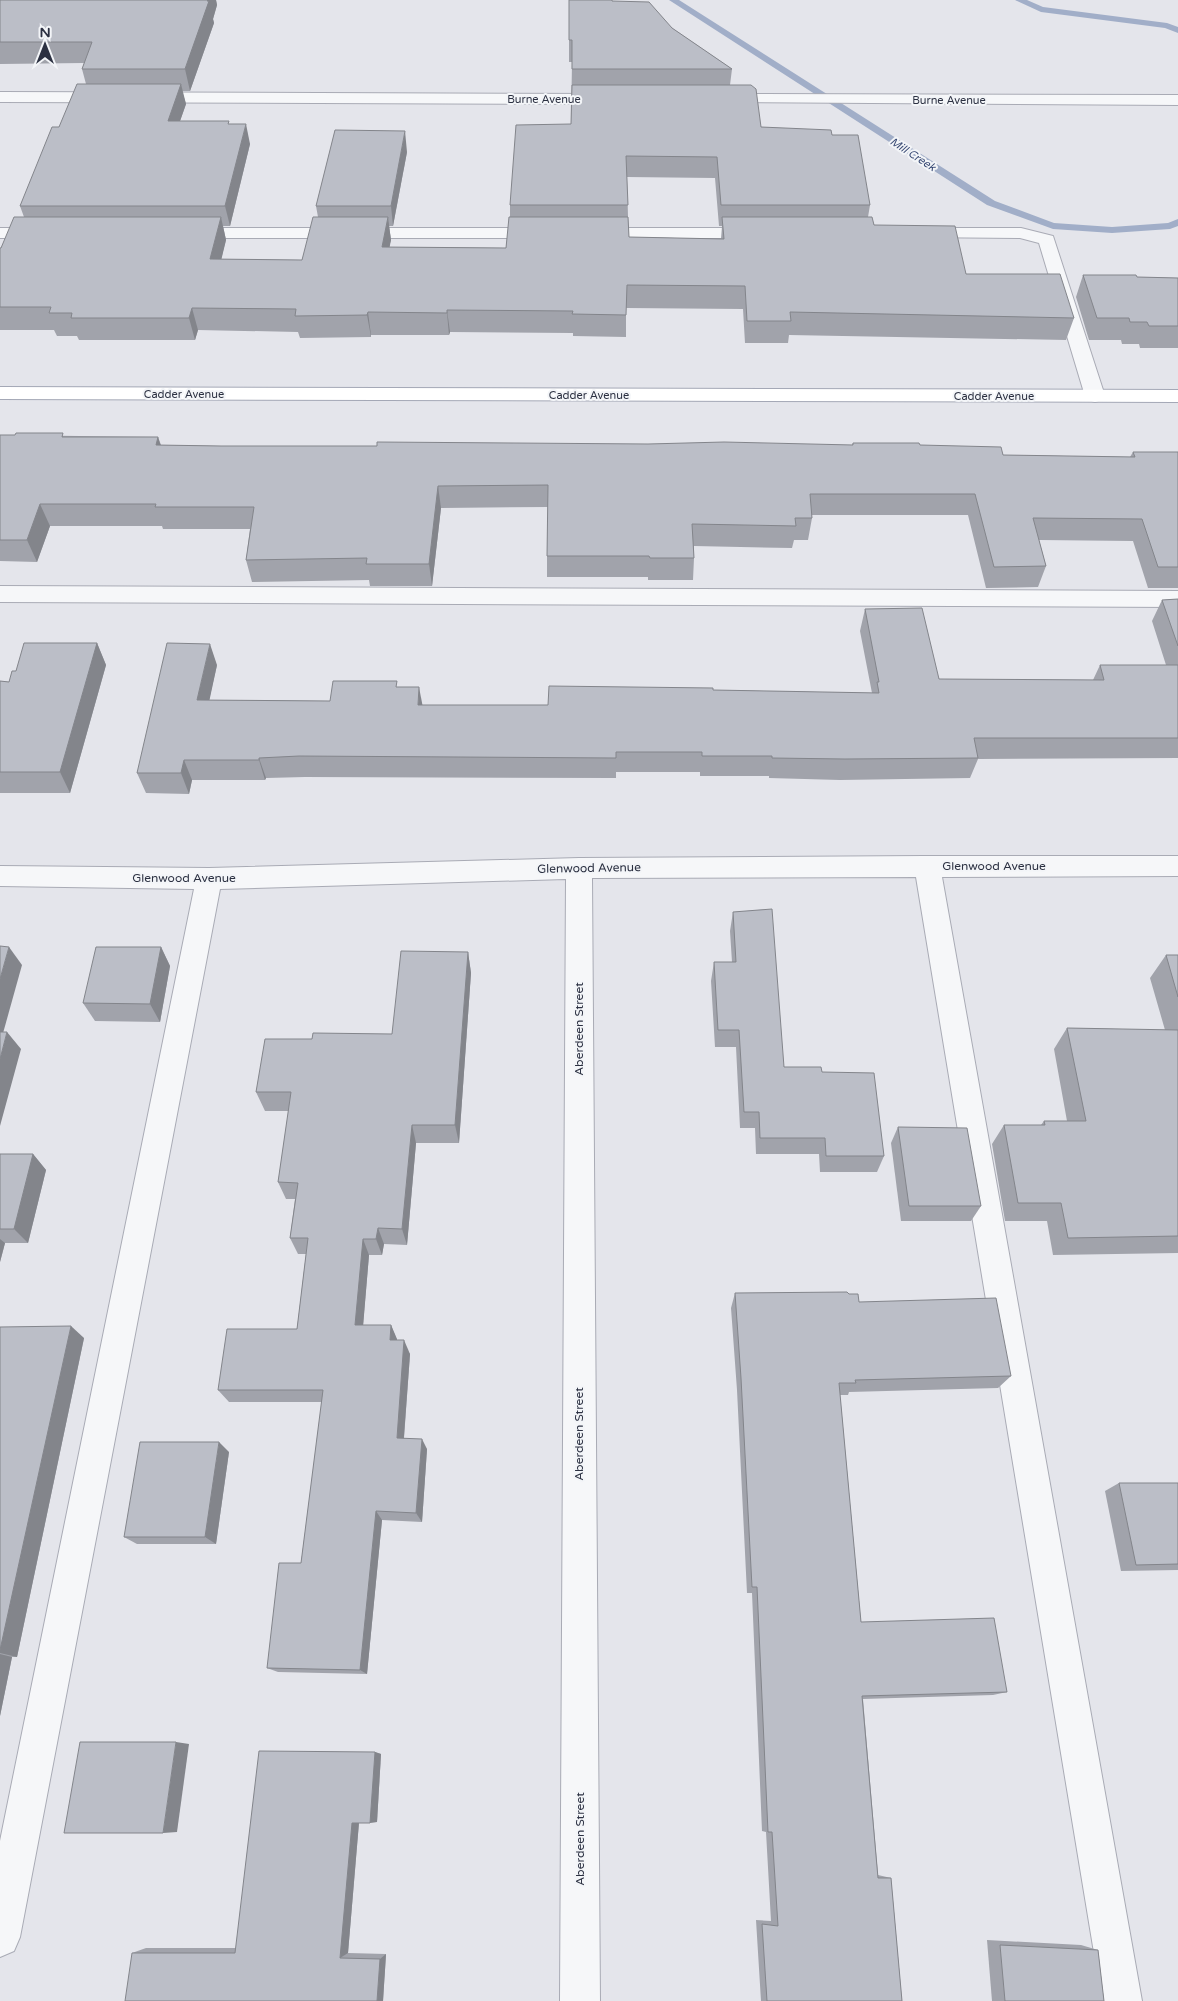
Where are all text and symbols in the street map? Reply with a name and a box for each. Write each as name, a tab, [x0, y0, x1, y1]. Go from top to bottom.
north arrow	[20, 20, 70, 70]
text: N	[39, 24, 51, 41]
street label: Burne Avenue	[507, 93, 581, 106]
street label: Burne Avenue	[912, 94, 986, 107]
water label: Mill Creek	[888, 135, 939, 174]
street label: Cadder Avenue	[144, 388, 224, 401]
street label: Cadder Avenue	[549, 389, 629, 402]
street label: Cadder Avenue	[954, 390, 1034, 403]
street label: Glenwood Avenue	[942, 859, 1046, 873]
street label: Glenwood Avenue	[537, 860, 641, 876]
street label: Glenwood Avenue	[132, 871, 236, 885]
street label: Aberdeen Street	[572, 982, 586, 1076]
street label: Aberdeen Street	[572, 1387, 586, 1481]
street label: Aberdeen Street	[573, 1792, 587, 1886]

